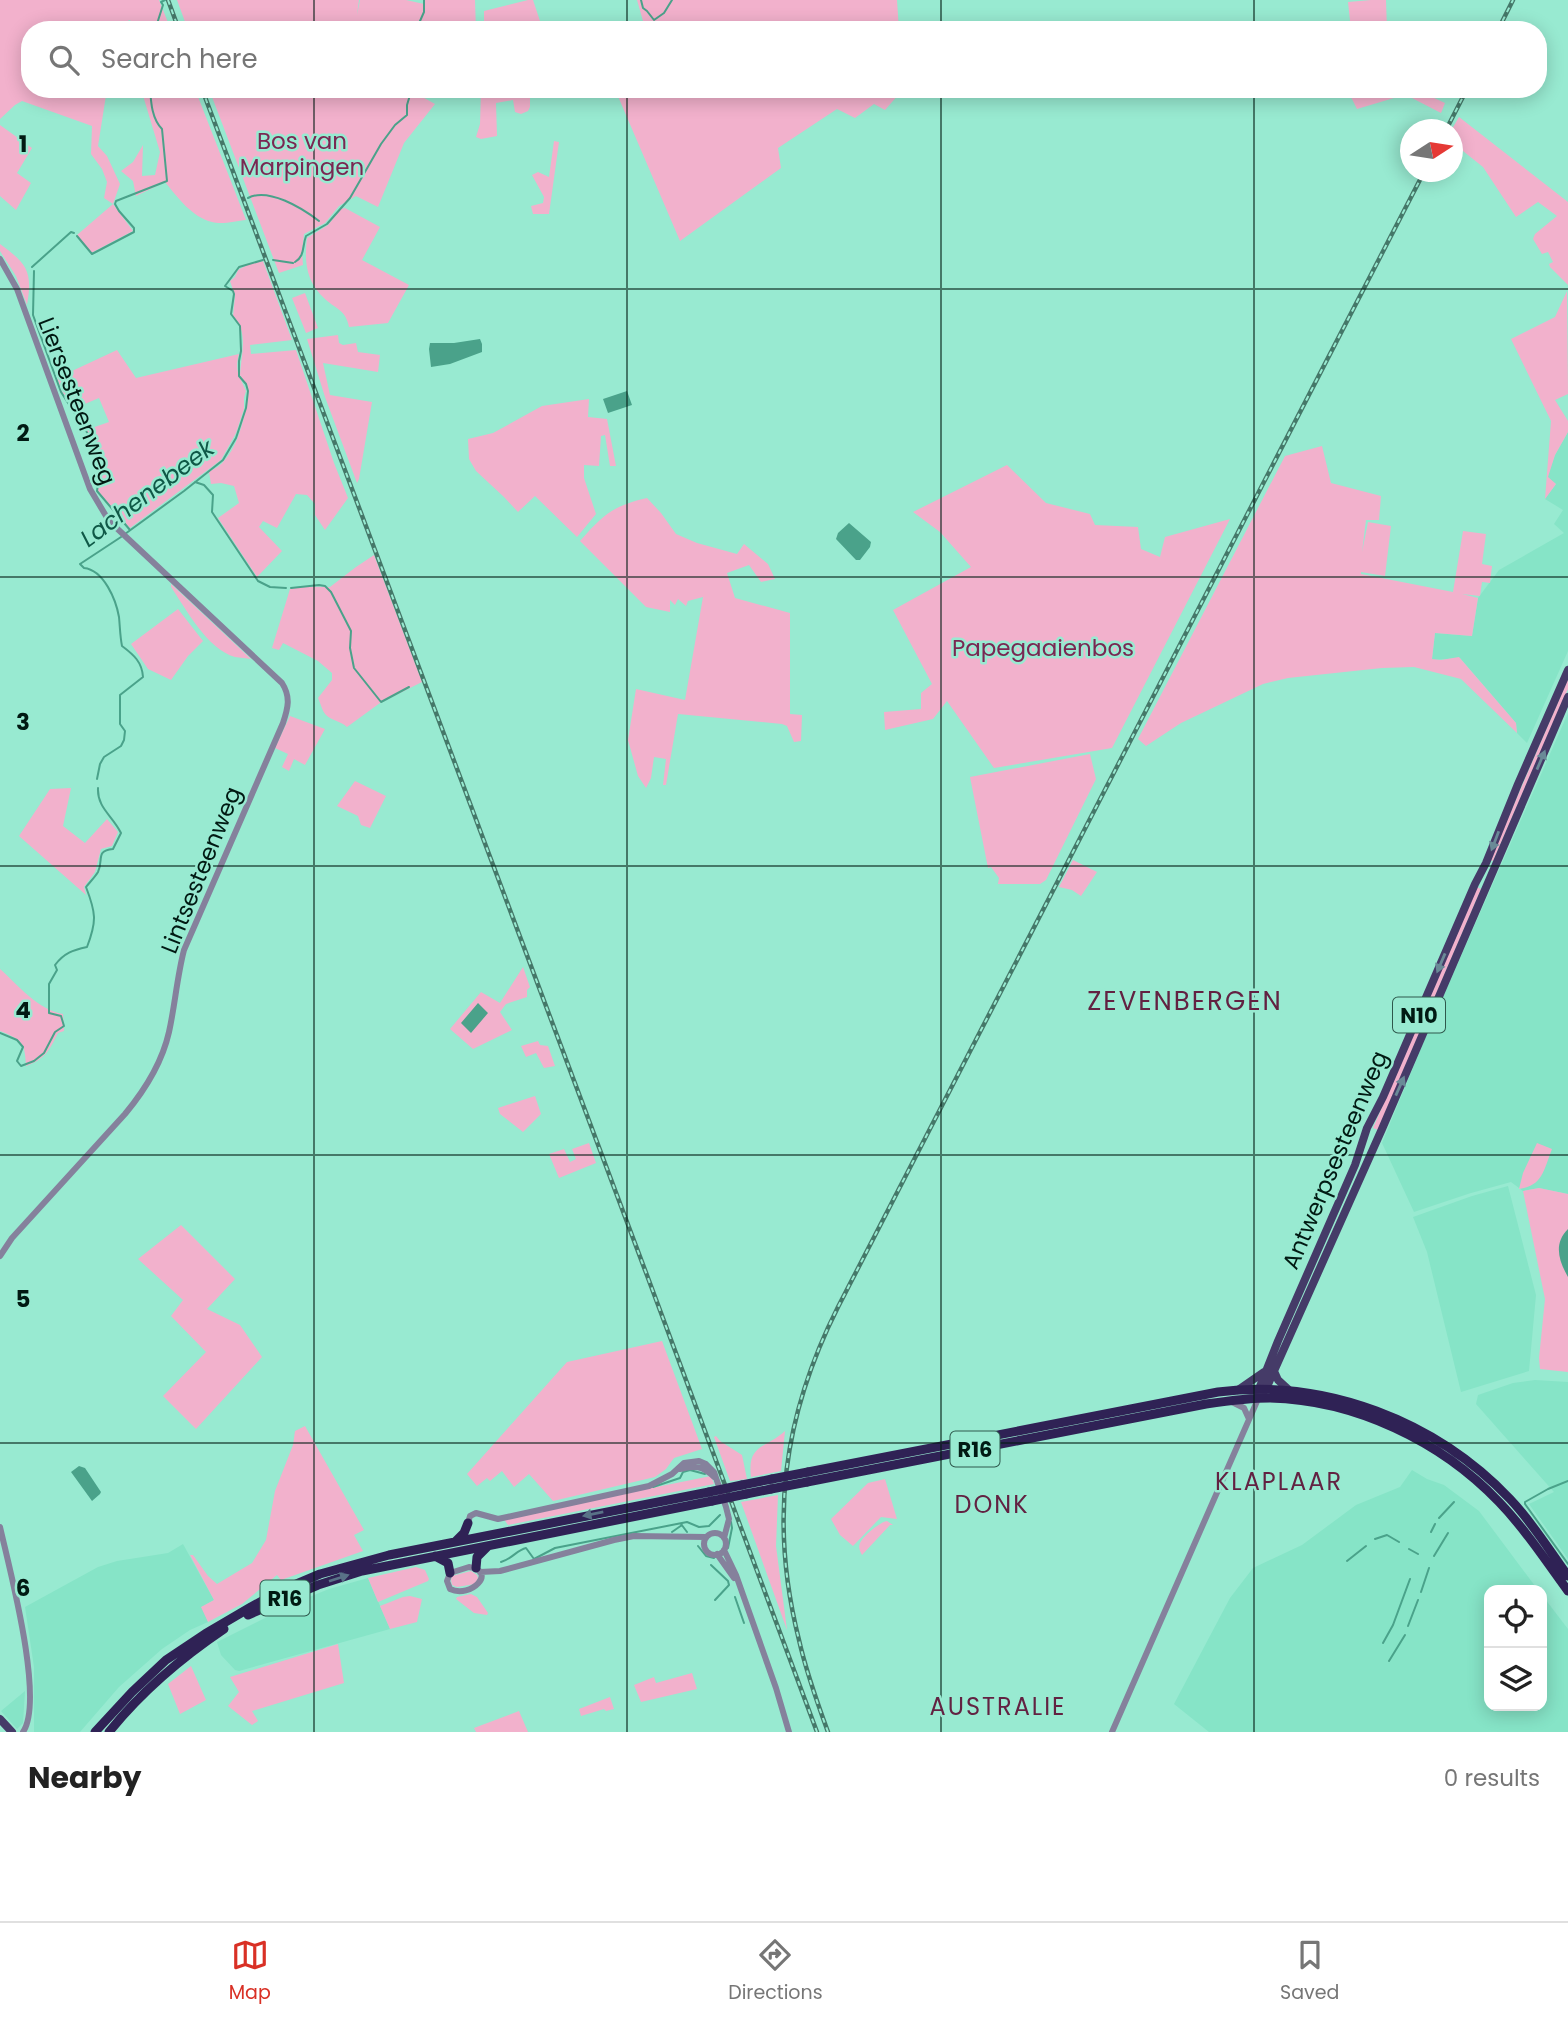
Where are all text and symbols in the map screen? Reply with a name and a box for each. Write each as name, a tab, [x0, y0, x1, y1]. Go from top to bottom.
search box	[21, 21, 1547, 98]
icon: search	[45, 41, 83, 79]
text: Search here	[101, 41, 258, 77]
north arrow	[1400, 119, 1463, 182]
park label: Bos van Marpingen	[240, 125, 364, 183]
text: 1	[19, 128, 27, 160]
street label: Liersesteenweg	[30, 313, 124, 489]
text: 2	[16, 417, 30, 449]
water label: Lachenebeek	[73, 431, 222, 554]
park label: Papegaaienbos	[952, 632, 1134, 664]
text: 3	[16, 706, 30, 738]
one-way arrow	[1535, 750, 1546, 771]
street label: Lintsesteenweg	[153, 782, 249, 958]
one-way arrow	[1490, 831, 1501, 852]
one-way arrow	[1435, 953, 1447, 973]
district label: ZEVENBERGEN	[1087, 983, 1283, 1019]
text: 4	[15, 994, 31, 1026]
road number: N10	[1393, 998, 1445, 1032]
street label: Antwerpsesteenweg	[1274, 1046, 1396, 1274]
one-way arrow	[1395, 1075, 1406, 1096]
text: 5	[16, 1283, 30, 1315]
road number: R16	[950, 1432, 1000, 1466]
district label: KLAPLAAR	[1215, 1465, 1343, 1498]
district label: DONK	[954, 1488, 1030, 1521]
one-way arrow	[582, 1509, 604, 1520]
text: 6	[16, 1572, 30, 1604]
one-way arrow	[329, 1572, 350, 1583]
road number: R16	[260, 1580, 310, 1616]
map controls	[1484, 1585, 1547, 1711]
button: locate	[1484, 1585, 1547, 1648]
button: layers	[1484, 1648, 1547, 1711]
district label: AUSTRALIE	[930, 1690, 1066, 1723]
text: Nearby	[28, 1756, 142, 1799]
text: 0 results	[1444, 1762, 1540, 1794]
tab: Map	[229, 1936, 271, 2007]
tab: Directions	[728, 1936, 823, 2007]
tab: Saved	[1280, 1936, 1339, 2007]

